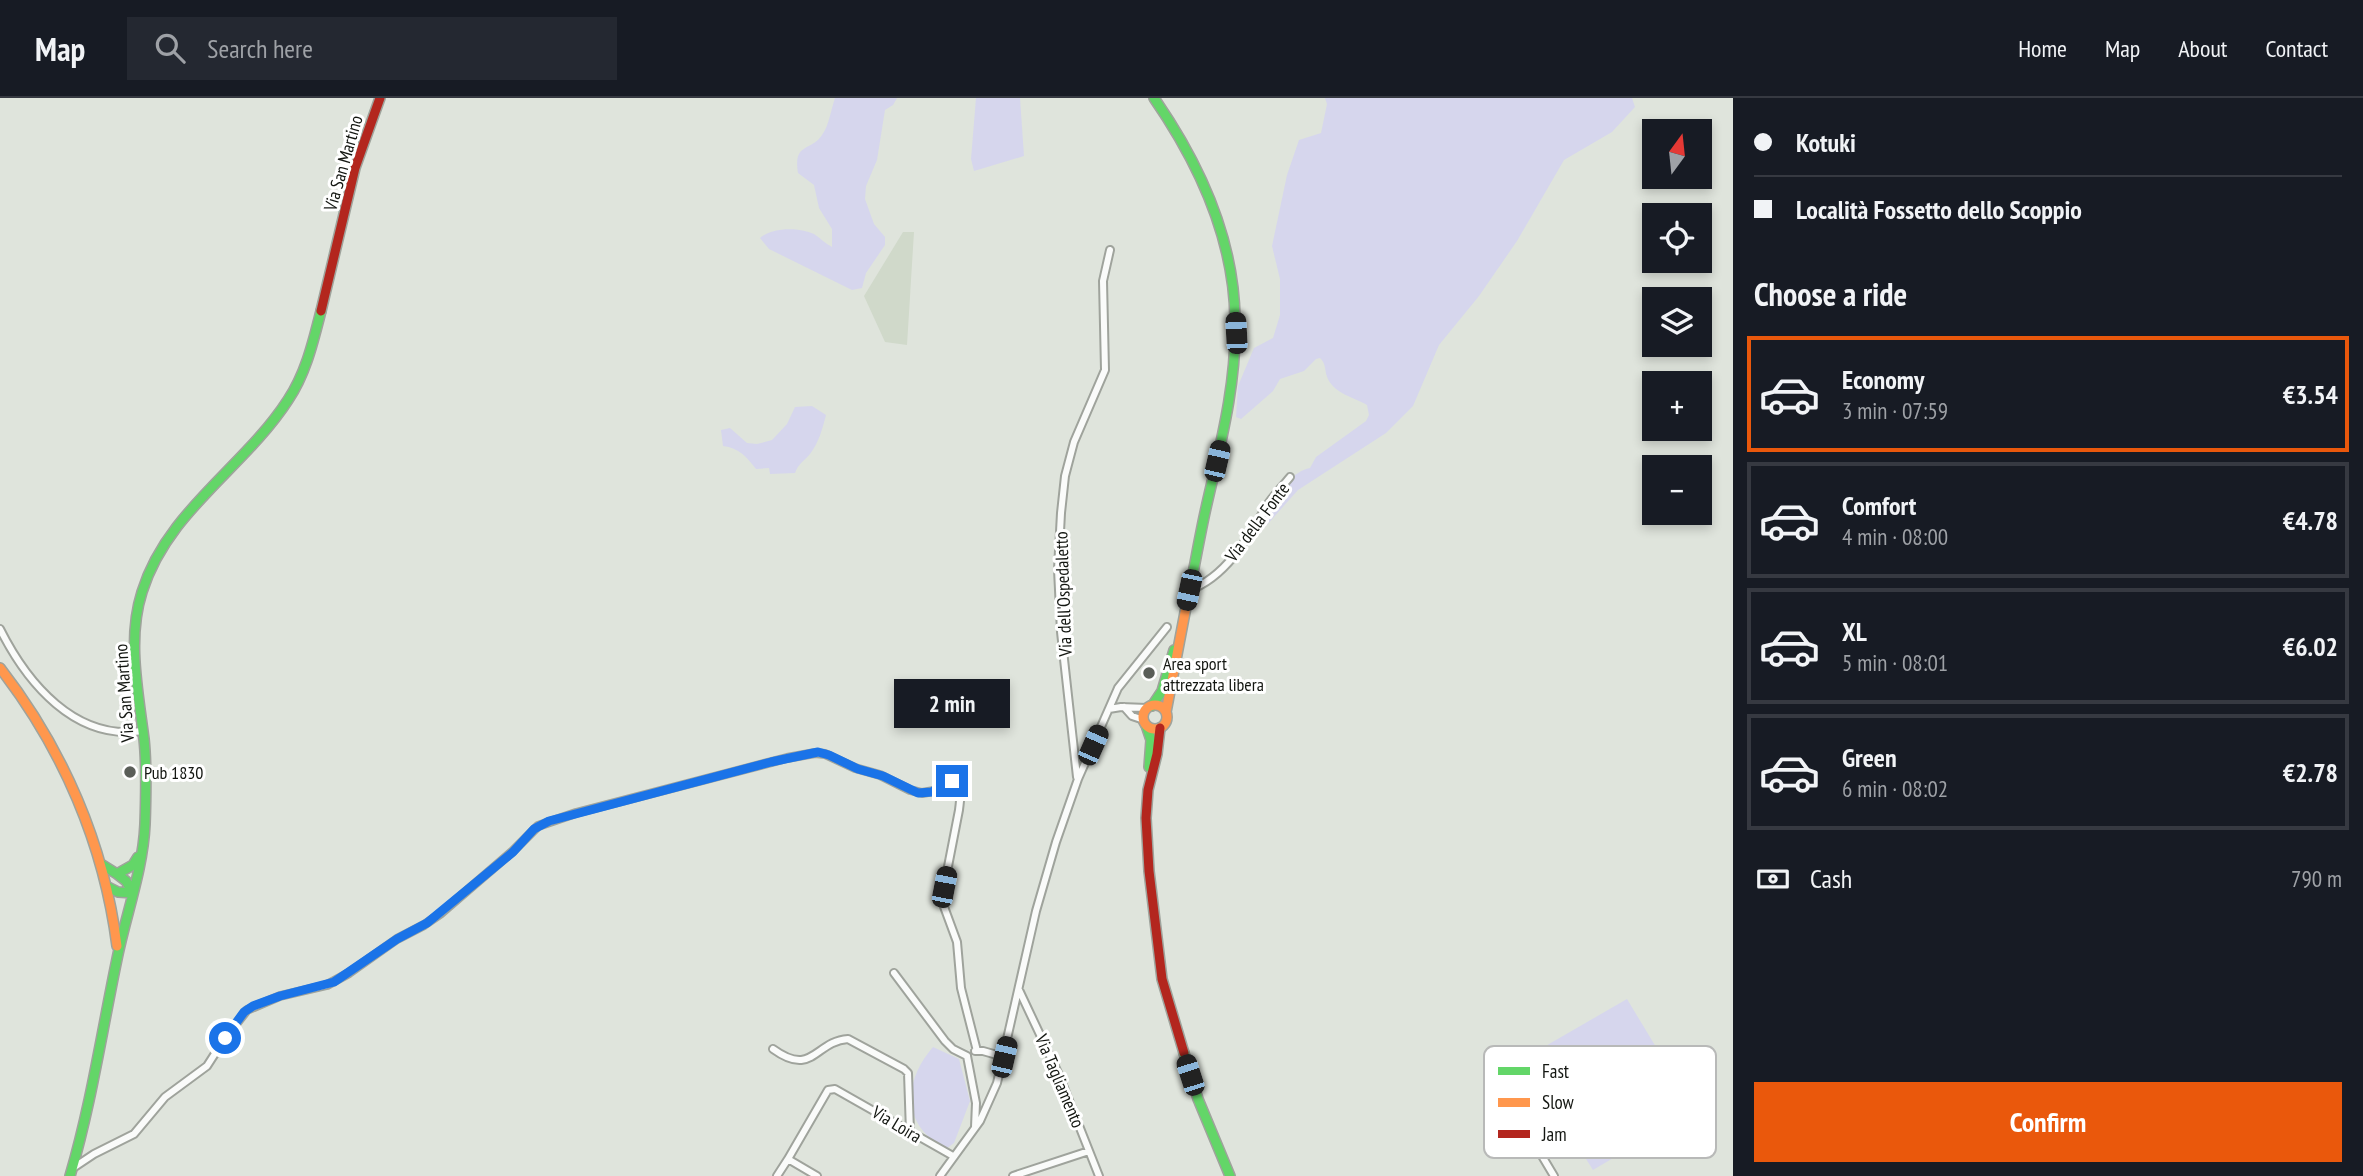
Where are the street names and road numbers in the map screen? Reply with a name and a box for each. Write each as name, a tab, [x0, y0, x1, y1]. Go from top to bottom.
street label: Via San Martino	[318, 112, 368, 214]
street label: Via della Fonte	[1219, 478, 1294, 567]
street label: Via dell'Ospedaletto	[1049, 531, 1077, 658]
street label: Via San Martino	[109, 643, 139, 744]
street label: Via Tagliamento	[1030, 1030, 1090, 1131]
street label: Via Loira	[867, 1100, 926, 1148]

